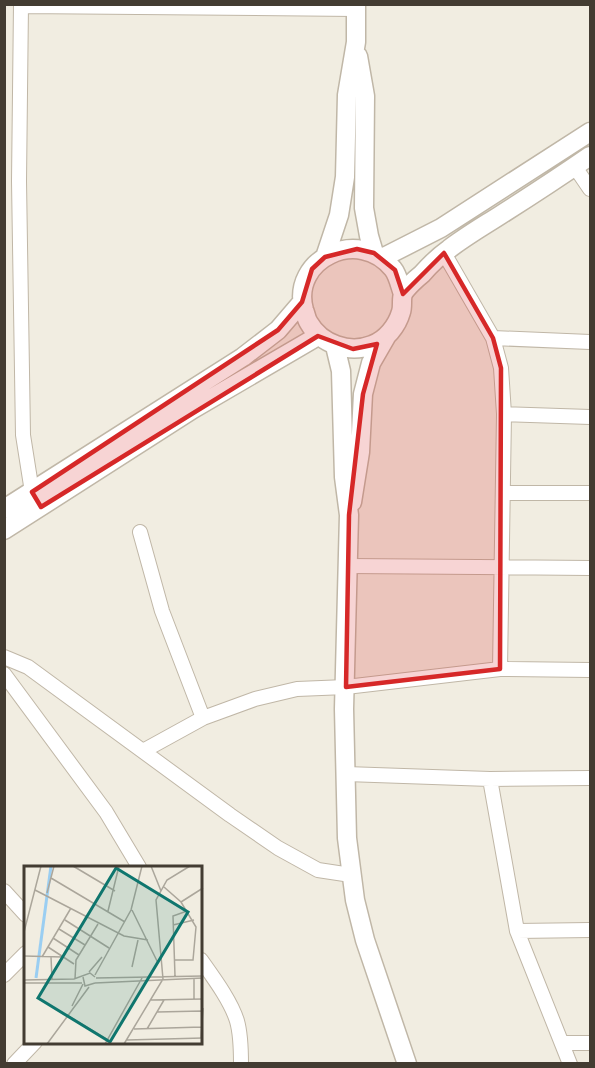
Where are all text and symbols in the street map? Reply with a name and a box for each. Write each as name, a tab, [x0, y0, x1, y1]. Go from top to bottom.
inset map	[24, 866, 202, 1044]

